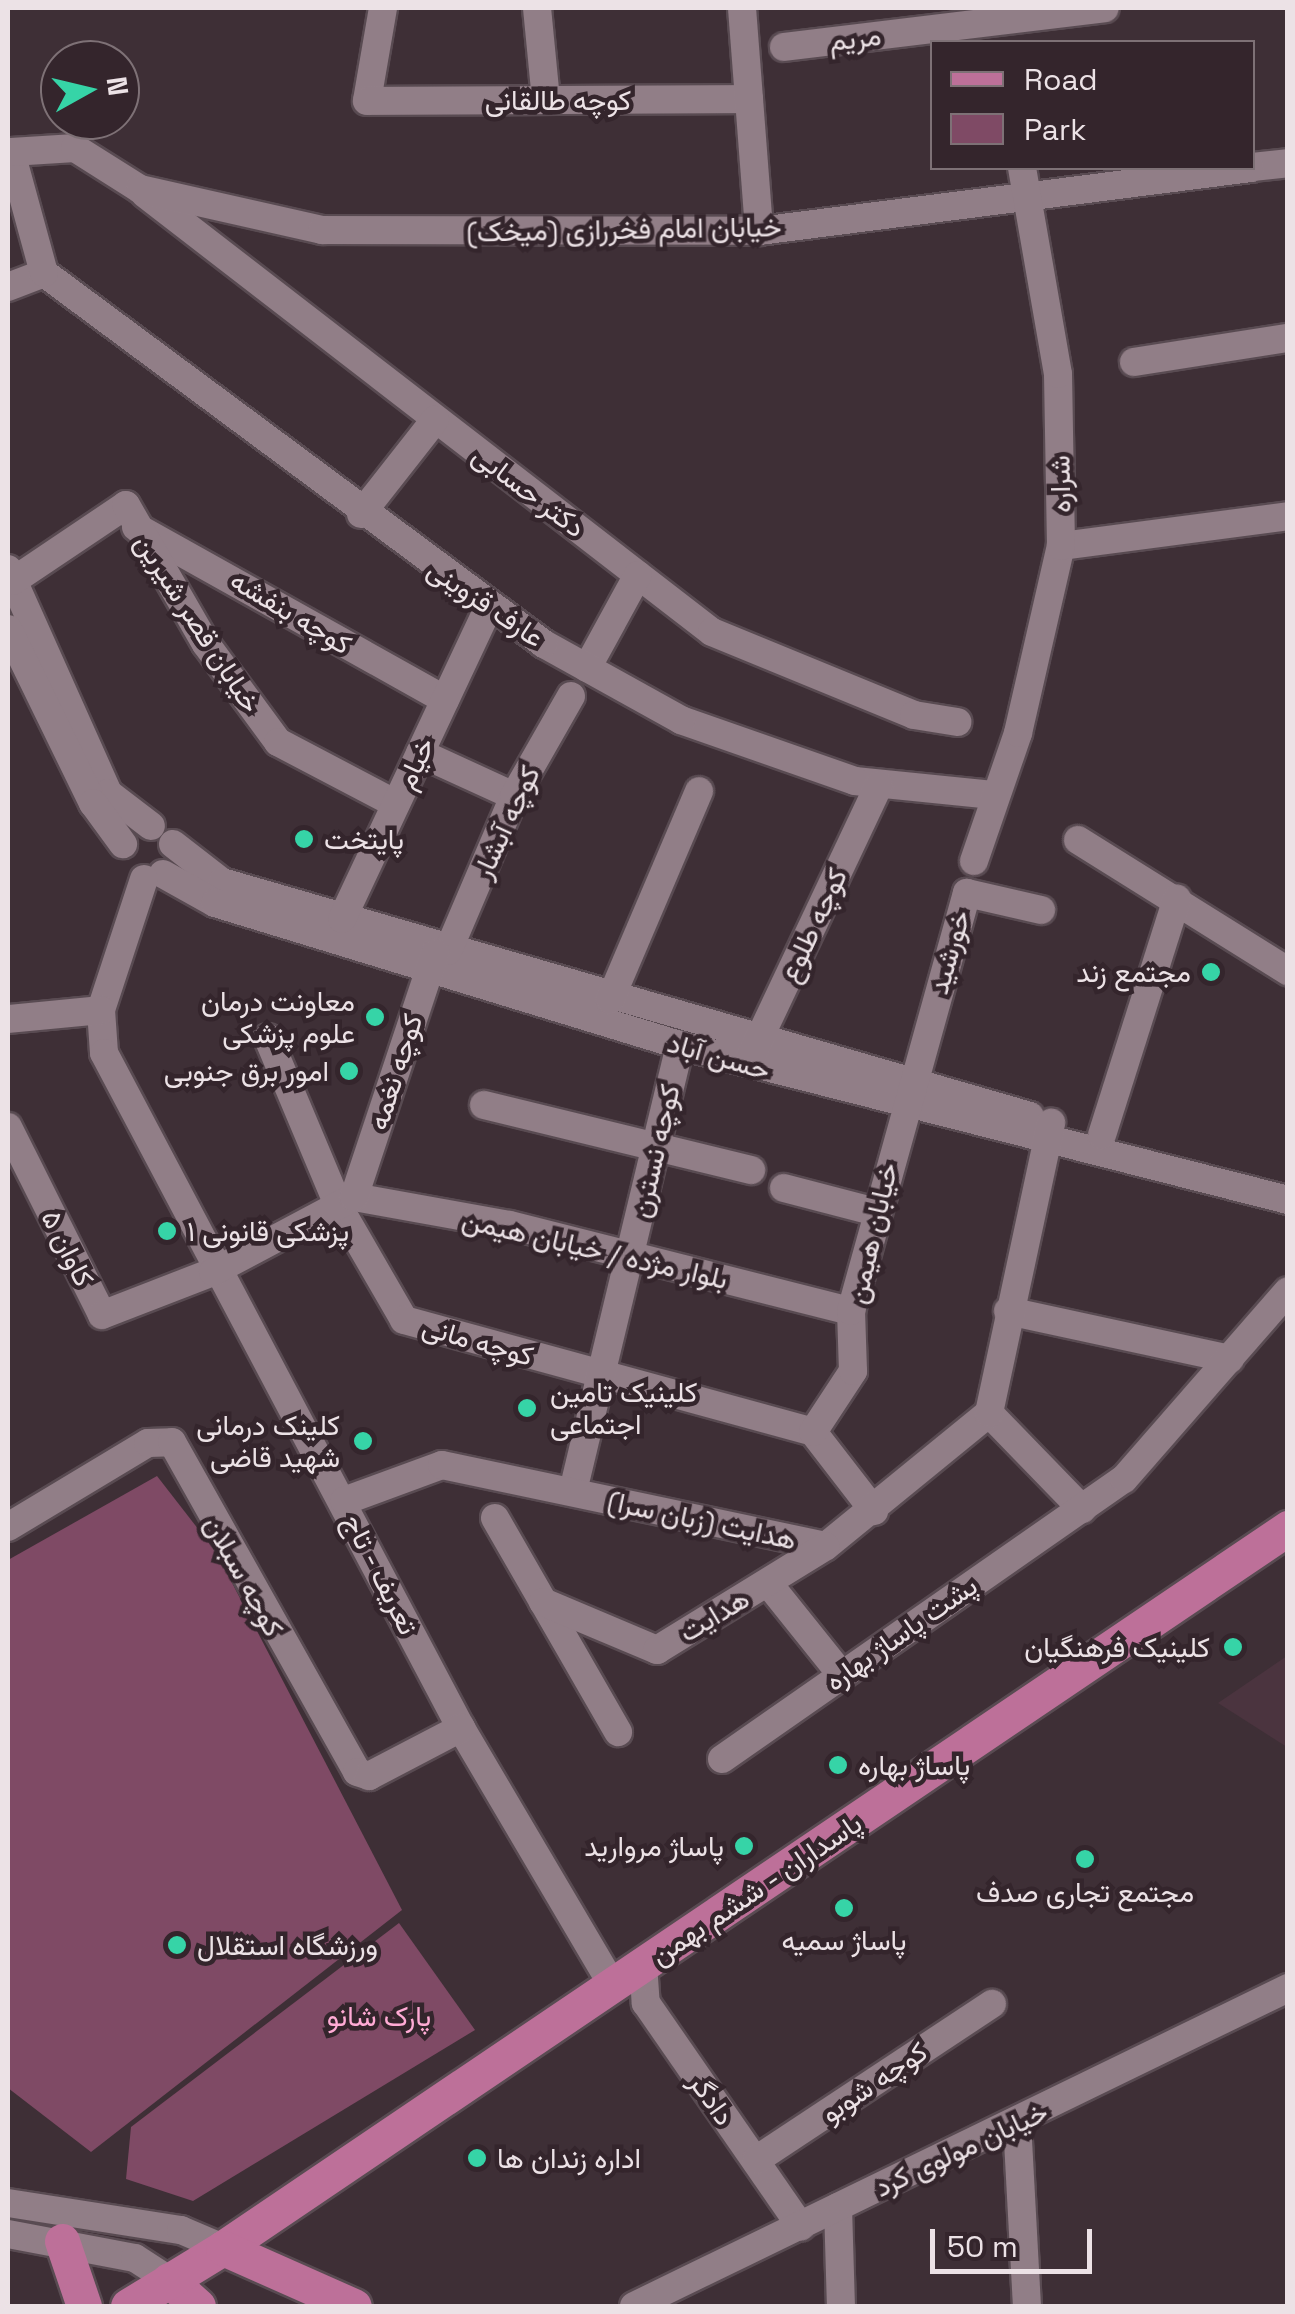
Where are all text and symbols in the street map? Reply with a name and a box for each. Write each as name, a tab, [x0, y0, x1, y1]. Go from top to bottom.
street label: مریم	[827, 18, 883, 58]
north arrow	[40, 40, 140, 140]
legend	[930, 40, 1255, 170]
text: Road	[1024, 60, 1098, 99]
text: N	[99, 74, 137, 98]
street label: کوچه طالقانی	[485, 83, 631, 117]
text: Park	[1024, 110, 1086, 149]
street label: خیابان امام فخررازی (میخک)	[466, 209, 782, 249]
street label: دکتر حسابی	[466, 438, 592, 544]
street label: شراره	[1043, 455, 1077, 513]
street label: خیابان قصر شیرین	[128, 527, 268, 719]
street label: عارف قزوینی	[421, 552, 551, 654]
street label: کوچه بنفشه	[224, 563, 358, 661]
street label: خیام	[389, 732, 441, 794]
street label: کوچه آبشار	[465, 760, 547, 884]
place label: پایتخت	[324, 822, 404, 856]
marker: پایتخت	[293, 828, 315, 850]
street label: کوچه طلوع	[772, 862, 854, 988]
street label: خورشید	[921, 906, 977, 998]
place label: مجتمع زند	[1076, 955, 1191, 989]
marker: مجتمع زند	[1200, 961, 1222, 983]
place label: معاونت درمان علوم پزشکی	[201, 984, 355, 1050]
marker: معاونت درمان علوم پزشکی	[364, 1006, 386, 1028]
street label: کوچه نغمه	[360, 1010, 430, 1134]
street label: حسن آباد	[664, 1025, 774, 1087]
place label: امور برق جنوبی	[164, 1054, 329, 1088]
marker: امور برق جنوبی	[338, 1060, 360, 1082]
street label: کوچه نسترن	[623, 1081, 687, 1221]
street label: خیابان هیمن	[839, 1159, 905, 1307]
street label: بلوار مژده / خیابان هیمن	[459, 1202, 731, 1296]
street label: کاوان ۵	[35, 1204, 101, 1292]
place label: پزشکی قانونی ۱	[187, 1214, 349, 1248]
marker: پزشکی قانونی ۱	[156, 1220, 178, 1242]
street label: کوچه مانی	[419, 1309, 537, 1373]
place label: کلینیک تامین اجتماعی	[550, 1375, 697, 1441]
marker: کلینیک تامین اجتماعی	[514, 1395, 540, 1421]
place label: کلینک درمانی شهید قاضی	[196, 1408, 340, 1474]
marker: کلینک درمانی شهید قاضی	[350, 1428, 376, 1454]
street label: هدایت (زبان سرا)	[605, 1484, 799, 1556]
street label: تعریف - تاج	[336, 1507, 426, 1641]
street label: کوچه سبلان	[197, 1510, 291, 1642]
street label: پشت پاساژ بهاره	[819, 1568, 983, 1698]
street label: هدایت	[673, 1581, 755, 1649]
place label: کلینیک فرهنگیان	[1024, 1630, 1210, 1664]
marker: کلینیک فرهنگیان	[1220, 1634, 1246, 1660]
place label: پاساژ بهاره	[858, 1748, 970, 1782]
marker: پاساژ بهاره	[827, 1754, 849, 1776]
street label: پاسداران - ششم بهمن	[643, 1805, 869, 1973]
place label: پاساژ مروارید	[584, 1829, 724, 1863]
marker: پاساژ مروارید	[733, 1835, 755, 1857]
marker: مجتمع تجاری صدف	[1074, 1848, 1096, 1870]
place label: مجتمع تجاری صدف	[976, 1875, 1194, 1909]
marker: پاساژ سمیه	[833, 1897, 855, 1919]
place label: پاساژ سمیه	[781, 1923, 907, 1957]
place label: ورزشگاه استقلال	[197, 1928, 378, 1962]
marker: ورزشگاه استقلال	[166, 1934, 188, 1956]
park label: پارک شانو	[327, 1999, 431, 2033]
street label: کوچه شوبو	[815, 2034, 933, 2130]
street label: دادگر	[682, 2066, 742, 2132]
street label: خیابان مولوی کرد	[869, 2094, 1053, 2204]
place label: اداره زندان ها	[497, 2141, 641, 2175]
marker: اداره زندان ها	[466, 2147, 488, 2169]
scale bar	[935, 2209, 1098, 2271]
text: 50 m	[947, 2227, 1018, 2266]

